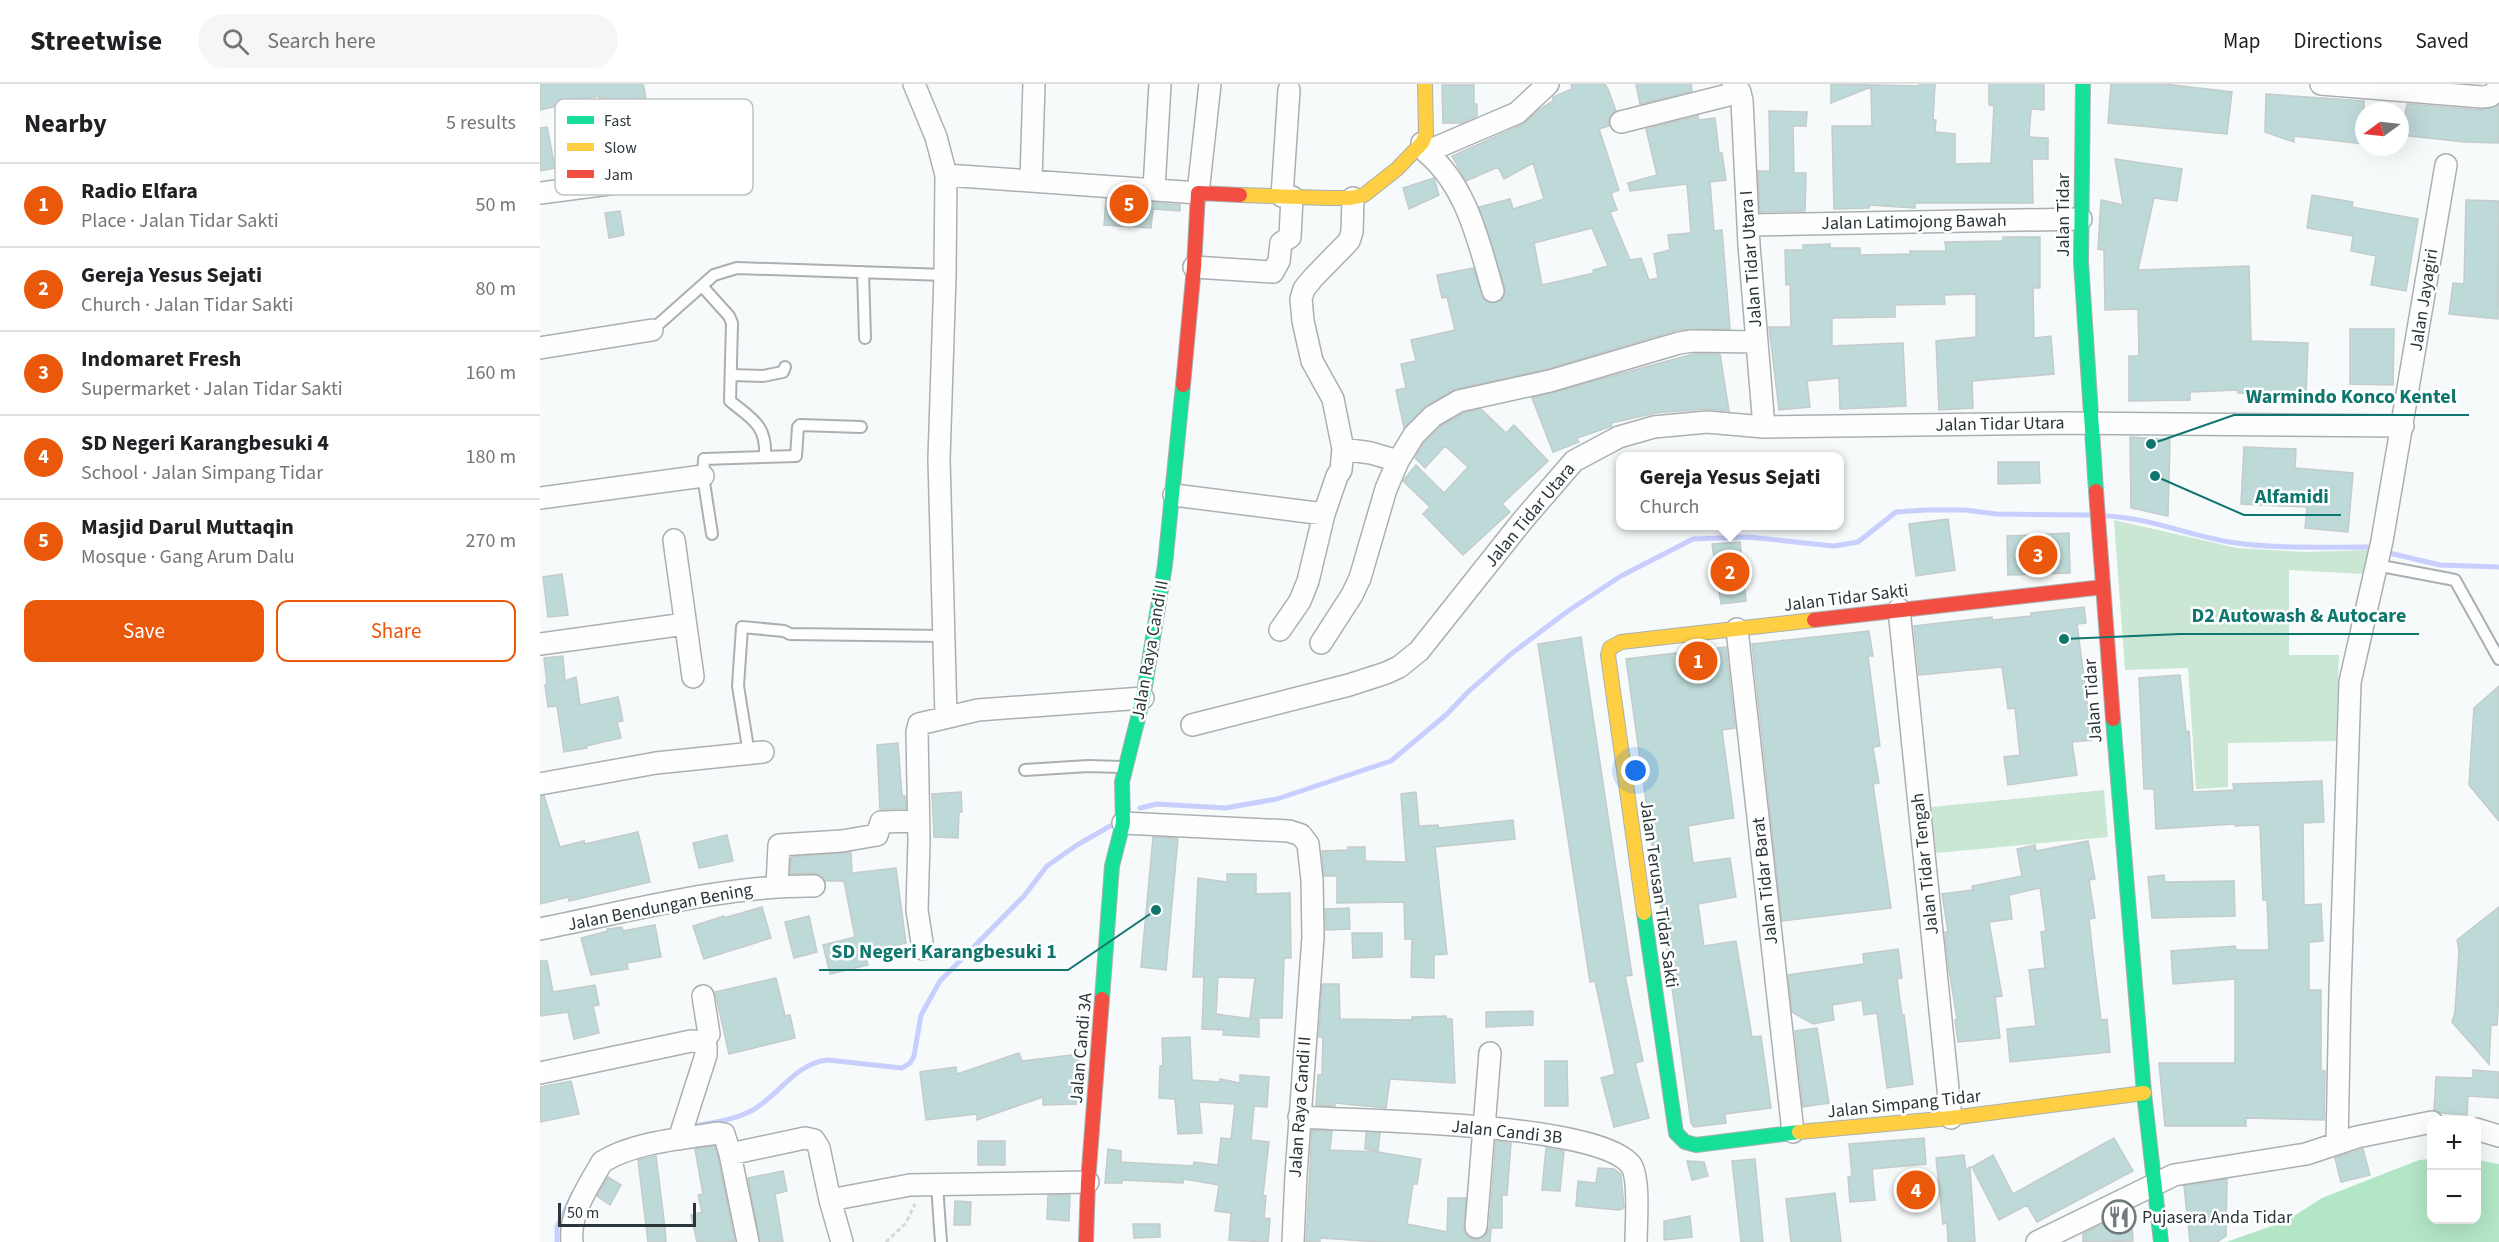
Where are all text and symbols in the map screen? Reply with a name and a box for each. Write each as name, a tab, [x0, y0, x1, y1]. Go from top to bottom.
search box	[198, 14, 618, 68]
text: Streetwise	[30, 21, 162, 61]
icon: search	[219, 25, 252, 58]
text: Search here	[267, 25, 376, 57]
text: Map	[2223, 26, 2261, 56]
text: Directions	[2294, 26, 2382, 56]
text: Saved	[2415, 26, 2469, 56]
legend	[555, 99, 753, 195]
north arrow	[2355, 102, 2409, 156]
text: Nearby	[24, 105, 107, 142]
text: 5 results	[446, 109, 516, 137]
text: Fast	[604, 110, 632, 132]
text: Slow	[604, 137, 637, 159]
text: Jam	[604, 164, 633, 186]
street label: Jalan Tidar	[2051, 172, 2076, 257]
text: Radio Elfara	[81, 175, 198, 207]
pin: 5	[1110, 182, 1148, 226]
street label: Jalan Tidar Utara I	[1734, 190, 1768, 328]
text: 1	[38, 191, 49, 219]
text: 50 m	[476, 191, 516, 219]
text: Place · Jalan Tidar Sakti	[81, 207, 279, 235]
street label: Jalan Latimojong Bawah	[1821, 208, 2007, 236]
street label: Jalan Jayagiri	[2404, 247, 2444, 353]
text: Gereja Yesus Sejati	[81, 259, 262, 291]
text: 2	[38, 275, 49, 303]
text: 80 m	[476, 275, 516, 303]
text: Church · Jalan Tidar Sakti	[81, 291, 293, 319]
text: Indomaret Fresh	[81, 343, 241, 375]
text: 3	[38, 359, 49, 387]
text: 160 m	[466, 359, 516, 387]
text: Supermarket · Jalan Tidar Sakti	[81, 375, 343, 403]
callout: Warmindo Konco Kentel	[2234, 377, 2469, 415]
text: Warmindo Konco Kentel	[2246, 383, 2457, 411]
street label: Jalan Tidar Utara	[1935, 410, 2065, 438]
text: SD Negeri Karangbesuki 4	[81, 427, 329, 459]
text: 4	[38, 443, 49, 471]
text: 180 m	[466, 443, 516, 471]
popup	[1616, 452, 1844, 530]
street label: Jalan Tidar Utara	[1479, 458, 1581, 572]
text: School · Jalan Simpang Tidar	[81, 459, 323, 487]
text: Gereja Yesus Sejati	[1639, 461, 1821, 493]
callout: Alfamidi	[2244, 477, 2341, 515]
text: Alfamidi	[2254, 483, 2329, 511]
text: Church	[1639, 493, 1699, 521]
text: Masjid Darul Muttaqin	[81, 511, 294, 543]
text: 5	[38, 527, 49, 555]
text: 270 m	[466, 527, 516, 555]
pin: 3	[2018, 532, 2058, 578]
text: Mosque · Gang Arum Dalu	[81, 543, 295, 571]
pin: 2	[1710, 550, 1750, 594]
street label: Jalan Raya Candi II	[1125, 578, 1175, 722]
street label: Jalan Tidar Sakti	[1782, 578, 1910, 618]
callout: D2 Autowash & Autocare	[2180, 596, 2419, 634]
button: Save	[24, 600, 264, 662]
button: Share	[276, 600, 516, 662]
text: D2 Autowash & Autocare	[2192, 602, 2406, 630]
pin: 1	[1678, 638, 1718, 684]
street label: Jalan Tidar	[2078, 657, 2108, 744]
your location	[1621, 756, 1650, 785]
street label: Jalan Tidar Tengah	[1905, 792, 1945, 936]
street label: Jalan Terusan Tidar Sakti	[1633, 799, 1685, 989]
street label: Jalan Tidar Barat	[1746, 816, 1784, 946]
street label: Jalan Bendungan Bening	[565, 877, 755, 937]
callout: SD Negeri Karangbesuki 1	[819, 932, 1068, 970]
text: SD Negeri Karangbesuki 1	[831, 938, 1057, 966]
street label: Jalan Candi 3A	[1064, 992, 1098, 1104]
street label: Jalan Raya Candi II	[1283, 1036, 1317, 1178]
street label: Jalan Simpang Tidar	[1826, 1083, 1983, 1125]
street label: Jalan Candi 3B	[1450, 1114, 1564, 1150]
map controls	[2427, 1116, 2481, 1224]
button: +	[2427, 1116, 2481, 1170]
pin: 4	[1896, 1168, 1936, 1212]
button: −	[2427, 1170, 2481, 1224]
restaurant icon: Pujasera Anda Tidar	[2101, 1199, 2137, 1235]
scale bar	[558, 1200, 696, 1228]
text: 50 m	[567, 1202, 599, 1224]
place label: Pujasera Anda Tidar	[2142, 1205, 2293, 1230]

